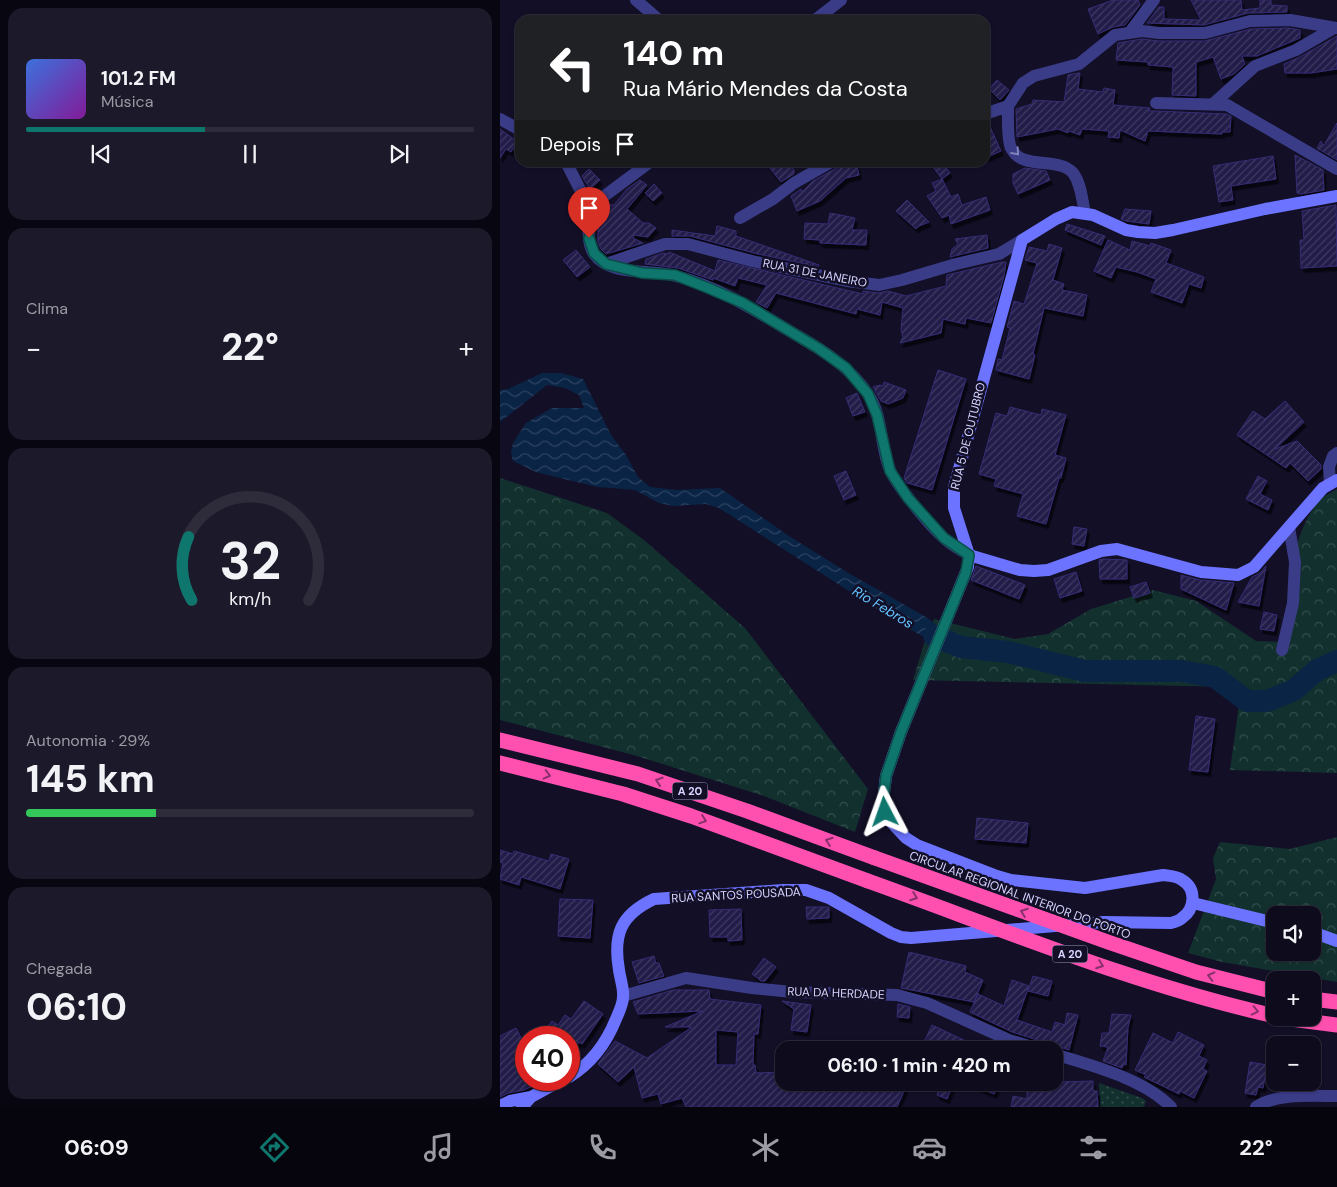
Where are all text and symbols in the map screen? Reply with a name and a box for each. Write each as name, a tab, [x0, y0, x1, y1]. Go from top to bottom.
text: 140 m	[623, 30, 724, 76]
icon: left	[540, 35, 605, 100]
text: 101.2 FM	[101, 66, 176, 91]
text: Rua Mário Mendes da Costa	[623, 74, 908, 103]
text: Música	[101, 91, 153, 112]
icon: arrive	[611, 130, 639, 158]
text: Depois	[540, 132, 601, 157]
icon: previous	[87, 140, 115, 168]
icon: pause	[236, 140, 264, 168]
icon: next	[385, 140, 413, 168]
one-way arrow	[1010, 147, 1019, 156]
pin	[568, 187, 610, 238]
icon: arrive	[575, 194, 603, 222]
street label: RUA 31 DE JANEIRO	[762, 255, 868, 291]
text: Clima	[26, 298, 68, 319]
text: 22°	[221, 322, 279, 372]
text: −	[26, 330, 41, 367]
text: +	[459, 330, 474, 367]
street label: RUA 5 DE OUTUBRO	[947, 381, 989, 491]
text: 32	[219, 527, 281, 595]
water label: Rio Febros	[849, 582, 917, 632]
text: km/h	[229, 587, 271, 611]
text: Autonomia · 29%	[26, 730, 150, 751]
text: 145 km	[26, 754, 155, 804]
one-way arrow	[543, 769, 552, 780]
one-way arrow	[656, 777, 664, 787]
road number: A 20	[672, 782, 708, 799]
position arrow	[858, 785, 910, 837]
one-way arrow	[699, 814, 707, 824]
one-way arrow	[825, 837, 834, 847]
street label: CIRCULAR REGIONAL INTERIOR DO PORTO	[907, 847, 1133, 943]
street label: RUA SANTOS POUSADA	[671, 884, 801, 906]
one-way arrow	[909, 891, 918, 901]
map controls	[1266, 906, 1321, 1091]
button: sound	[1266, 906, 1321, 961]
one-way arrow	[1020, 908, 1029, 918]
road number: A 20	[1052, 946, 1088, 962]
text: Chegada	[26, 958, 92, 979]
one-way arrow	[1095, 959, 1103, 969]
one-way arrow	[1206, 971, 1215, 982]
button: +	[1266, 971, 1321, 1026]
text: 06:10	[26, 982, 127, 1032]
street label: RUA DA HERDADE	[787, 983, 885, 1003]
one-way arrow	[1251, 1005, 1260, 1016]
speed limit sign: 40	[515, 1026, 580, 1091]
button: −	[1266, 1036, 1321, 1091]
text: 06:10 · 1 min · 420 m	[827, 1053, 1011, 1078]
icon: directions	[257, 1130, 292, 1165]
icon: music	[421, 1130, 456, 1165]
icon: phone	[585, 1130, 620, 1165]
icon: climate	[748, 1130, 783, 1165]
icon: car	[912, 1130, 947, 1165]
icon: filters	[1076, 1130, 1111, 1165]
text: 06:09	[64, 1133, 129, 1162]
text: 22°	[1239, 1133, 1273, 1162]

